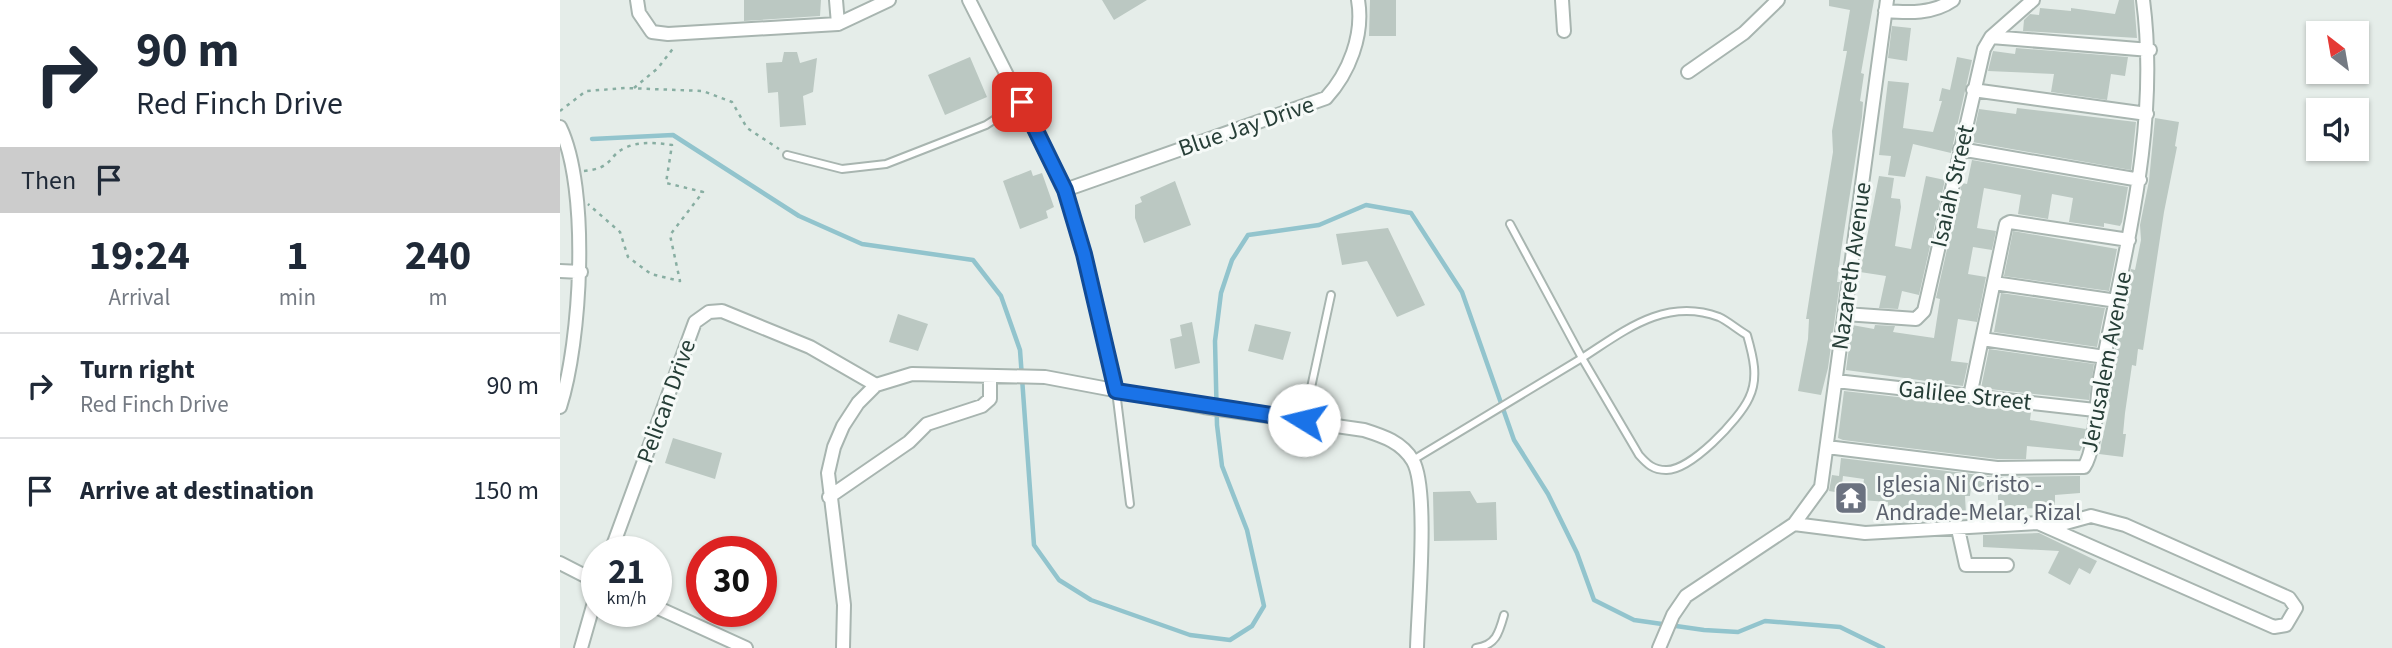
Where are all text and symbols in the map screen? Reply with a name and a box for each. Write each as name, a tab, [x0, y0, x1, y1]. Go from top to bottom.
text: 90 m	[136, 16, 240, 86]
north arrow	[2306, 21, 2370, 84]
map controls	[2306, 21, 2369, 161]
icon: right	[21, 28, 112, 119]
pin	[992, 72, 1052, 132]
text: Red Finch Drive	[136, 81, 343, 127]
icon: arrive	[1003, 83, 1041, 121]
street label: Blue Jay Drive	[1174, 87, 1319, 166]
button: sound	[2306, 98, 2369, 161]
street label: Isaiah Street	[1921, 122, 1984, 251]
icon: arrive	[90, 161, 128, 199]
text: Then	[21, 162, 76, 199]
street label: Nazareth Avenue	[1822, 180, 1881, 352]
text: 19:24	[89, 226, 190, 286]
text: 1	[286, 226, 308, 286]
text: 240	[405, 226, 471, 286]
street label: Jerusalem Avenue	[2072, 269, 2141, 456]
text: Arrival	[108, 281, 170, 314]
text: min	[279, 281, 316, 314]
text: m	[428, 281, 448, 314]
street label: Pelican Drive	[628, 334, 705, 468]
text: Turn right	[80, 351, 195, 388]
icon: right	[21, 367, 59, 405]
text: 90 m	[486, 367, 539, 404]
street label: Galilee Street	[1897, 371, 2033, 420]
position arrow	[1267, 383, 1341, 457]
text: Red Finch Drive	[80, 388, 229, 421]
place label: Iglesia Ni Cristo - Andrade-Melar, Rizal	[1876, 467, 2081, 530]
icon: arrive	[21, 472, 59, 510]
text: Arrive at destination	[80, 472, 314, 509]
text: 150 m	[473, 472, 539, 509]
temple icon: Iglesia Ni Cristo - Andrade-Melar, Rizal	[1832, 479, 1870, 517]
speed limit sign: 30	[686, 536, 777, 627]
text: 21	[608, 547, 645, 597]
text: km/h	[607, 586, 646, 611]

